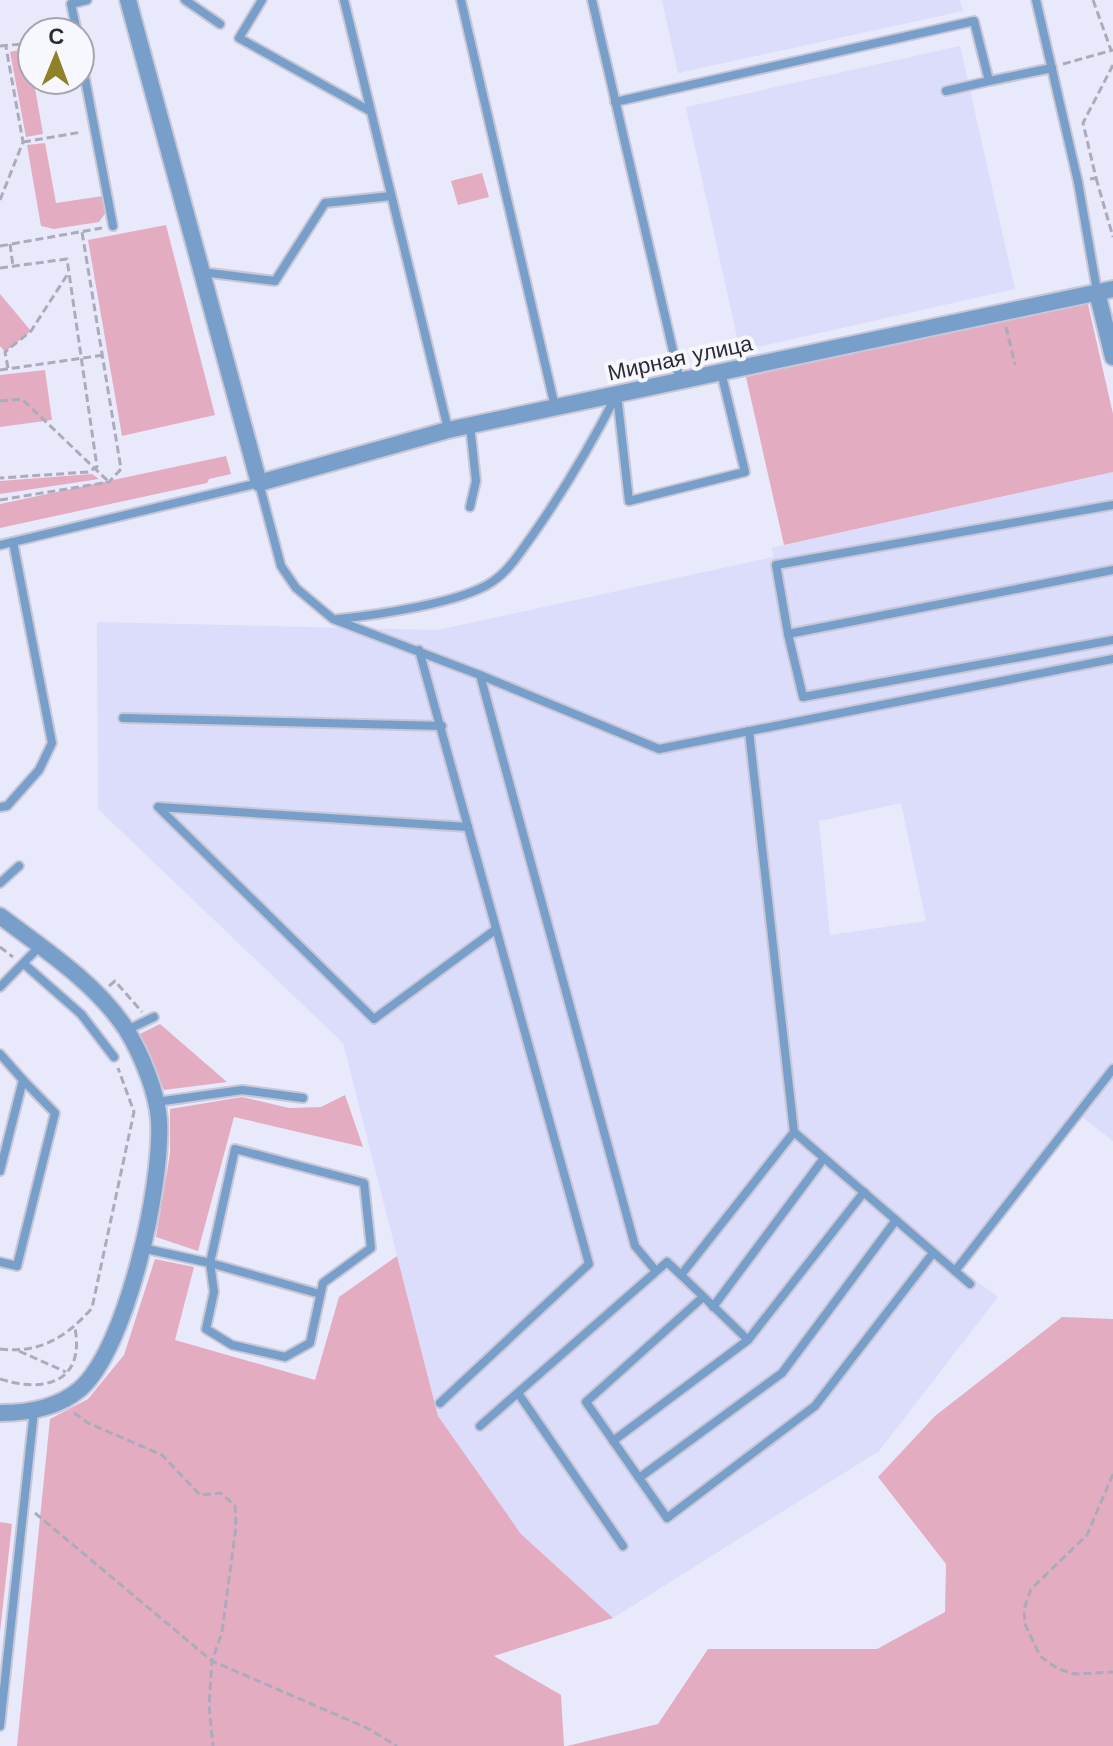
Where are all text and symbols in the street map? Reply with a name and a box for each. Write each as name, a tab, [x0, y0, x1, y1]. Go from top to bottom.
north arrow	[16, 16, 96, 96]
text: С	[48, 24, 65, 49]
street label: Мирная улица	[605, 330, 755, 386]

